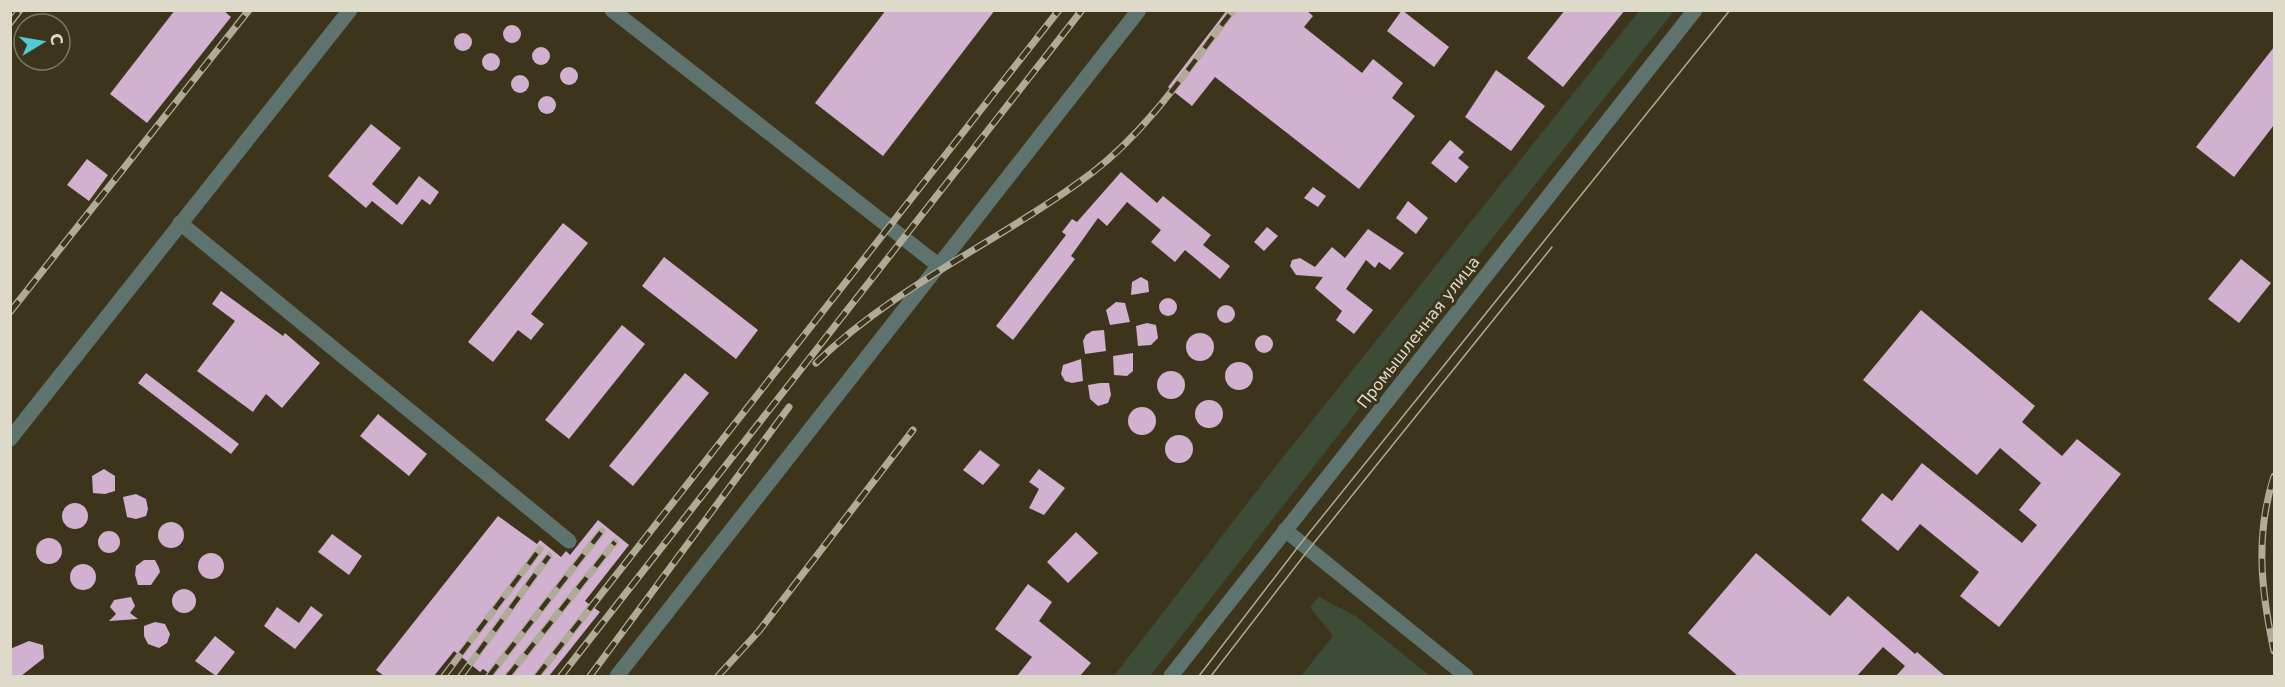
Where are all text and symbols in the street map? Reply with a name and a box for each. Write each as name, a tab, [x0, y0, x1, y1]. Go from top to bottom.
north arrow	[12, 12, 72, 72]
text: С	[46, 32, 67, 47]
street label: Промышленная улица	[1353, 253, 1484, 412]

